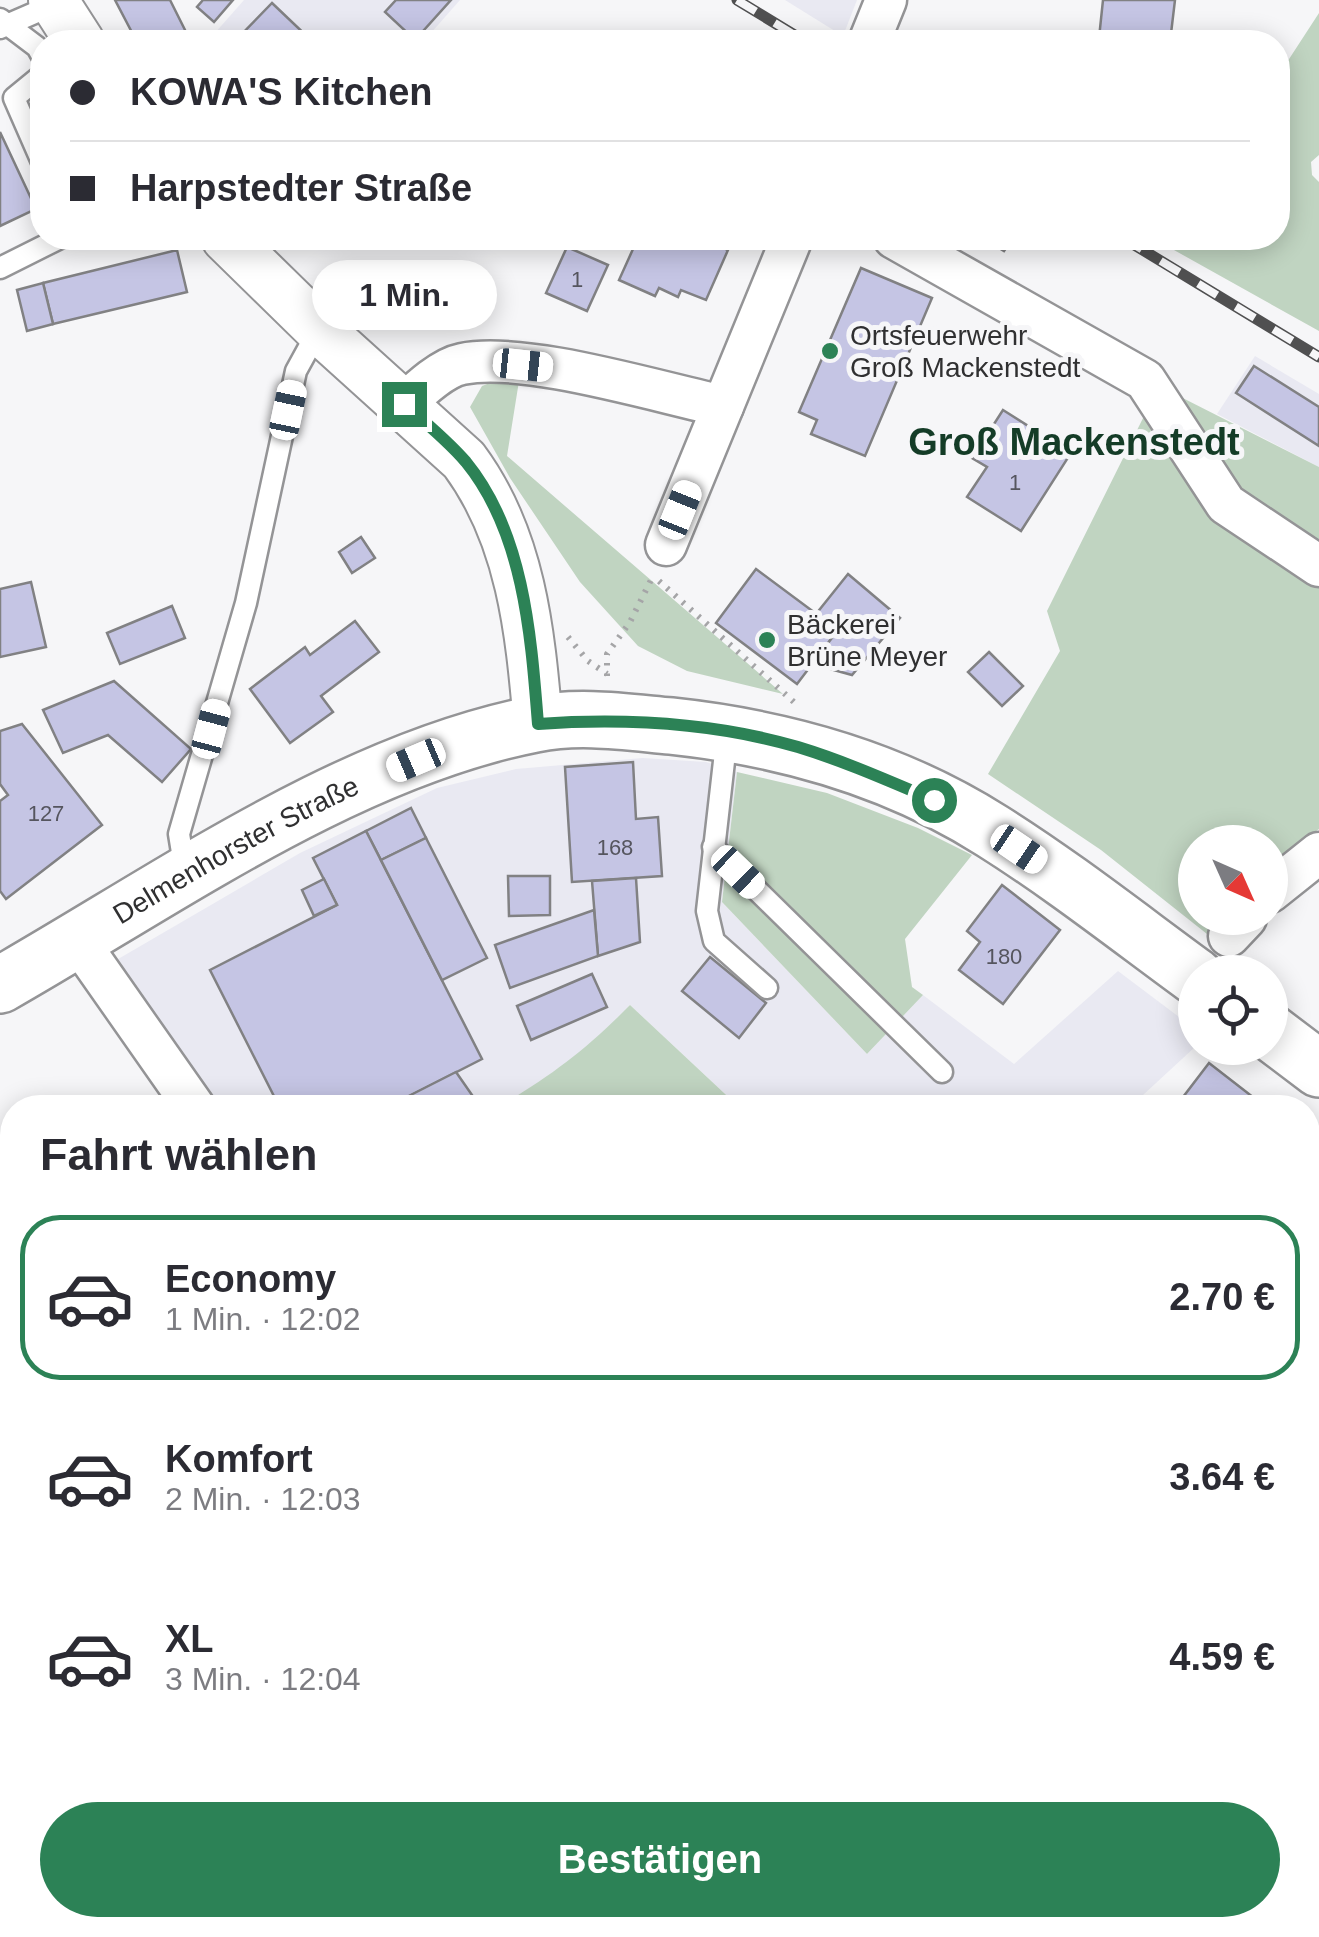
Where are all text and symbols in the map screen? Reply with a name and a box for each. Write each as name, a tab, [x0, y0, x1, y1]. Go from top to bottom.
text: KOWA'S Kitchen	[130, 71, 433, 113]
text: Harpstedter Straße	[130, 167, 472, 209]
callout: 1 Min.	[312, 259, 496, 329]
house number: 1	[571, 267, 583, 292]
text: 1 Min.	[359, 277, 450, 313]
place label: Ortsfeuerwehr Groß Mackenstedt	[850, 320, 1081, 383]
marker: Ortsfeuerwehr Groß Mackenstedt	[819, 340, 841, 362]
car	[492, 347, 554, 383]
car	[267, 378, 309, 442]
route end	[382, 382, 427, 427]
district label: Groß Mackenstedt	[908, 421, 1240, 463]
house number: 1	[1009, 470, 1021, 495]
car	[655, 477, 705, 543]
place label: Bäckerei Brüne Meyer	[787, 609, 947, 672]
marker: Bäckerei Brüne Meyer	[756, 629, 778, 651]
car	[189, 696, 233, 762]
car	[383, 734, 449, 786]
street label: Delmenhorster Straße	[107, 770, 363, 930]
route start	[912, 778, 957, 823]
house number: 127	[28, 801, 64, 826]
car	[986, 820, 1052, 878]
north arrow	[1178, 825, 1288, 935]
map controls	[1178, 825, 1288, 1065]
house number: 168	[597, 835, 633, 860]
car	[706, 840, 770, 904]
house number: 180	[986, 944, 1022, 969]
button: locate	[1178, 955, 1288, 1065]
text: Fahrt wählen	[40, 1129, 318, 1180]
icon: car	[45, 1253, 135, 1343]
text: Economy	[165, 1258, 336, 1300]
text: 2.70 €	[1169, 1276, 1275, 1318]
text: 1 Min. · 12:02	[165, 1301, 361, 1337]
icon: car	[45, 1433, 135, 1523]
text: Komfort	[165, 1438, 313, 1480]
text: 3.64 €	[1169, 1456, 1275, 1498]
text: 2 Min. · 12:03	[165, 1481, 361, 1517]
icon: car	[45, 1613, 135, 1703]
text: XL	[165, 1618, 214, 1660]
text: 4.59 €	[1169, 1636, 1275, 1678]
text: 3 Min. · 12:04	[165, 1661, 361, 1697]
button: Bestätigen	[40, 1802, 1280, 1917]

